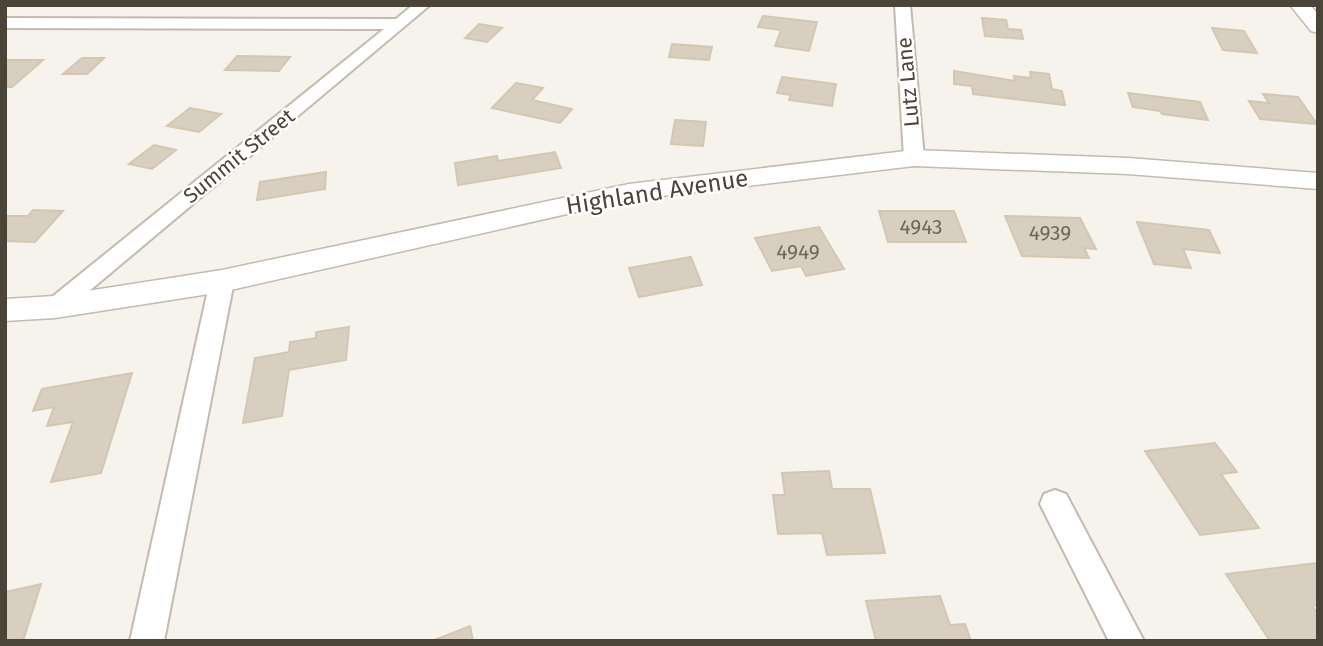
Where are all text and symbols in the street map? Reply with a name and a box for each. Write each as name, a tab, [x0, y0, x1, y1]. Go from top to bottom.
street label: Lutz Lane	[891, 36, 925, 128]
street label: Summit Street	[178, 103, 300, 209]
street label: Highland Avenue	[564, 164, 750, 220]
house number: 4943	[900, 214, 942, 240]
house number: 4939	[1029, 220, 1071, 246]
house number: 4949	[776, 239, 820, 265]

